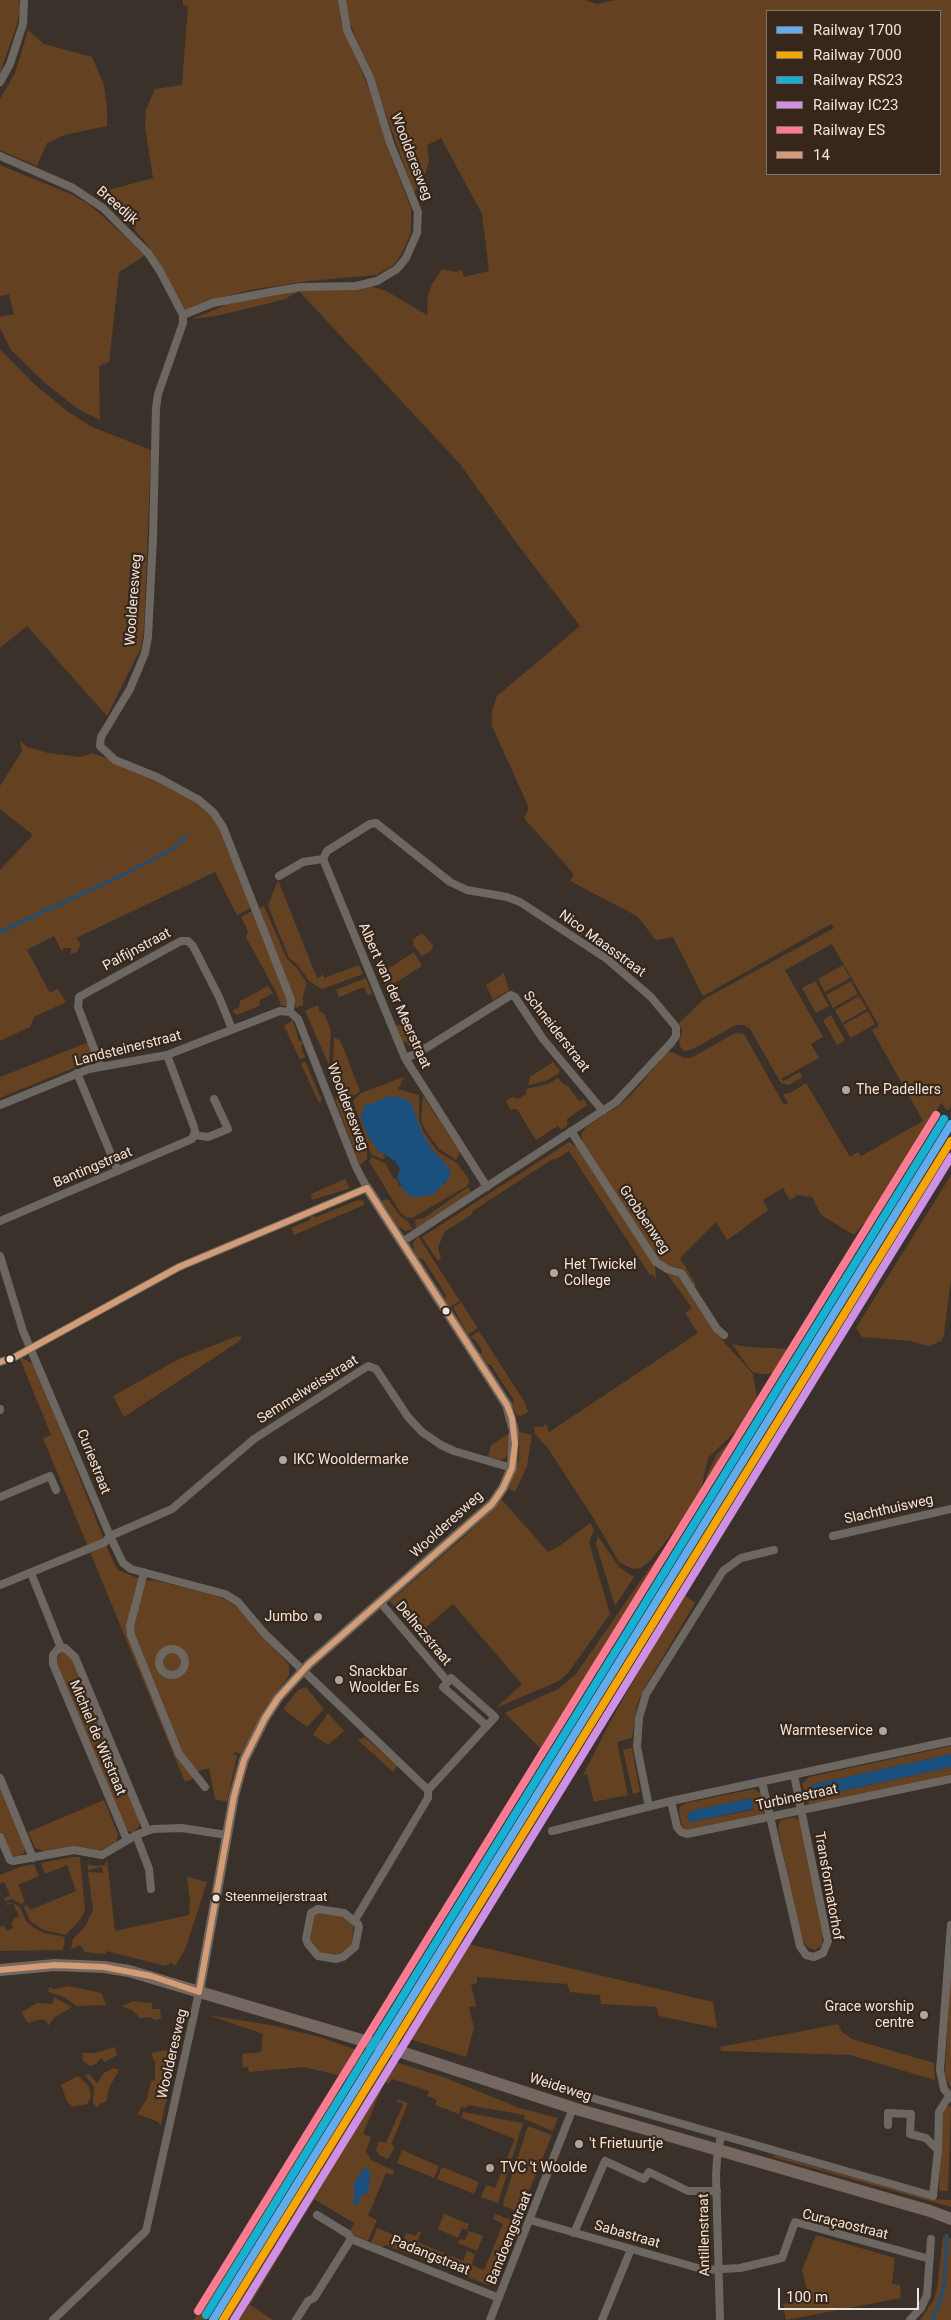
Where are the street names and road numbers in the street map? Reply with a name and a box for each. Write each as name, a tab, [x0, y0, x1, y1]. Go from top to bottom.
street label: Woolderesweg	[387, 111, 435, 203]
street label: Breedijk	[93, 183, 141, 229]
street label: Woolderesweg	[122, 554, 146, 646]
street label: Nico Maasstraat	[555, 907, 649, 981]
street label: Albert van der Meerstraat	[354, 920, 434, 1072]
street label: Palfijnstraat	[100, 925, 174, 975]
street label: Schneiderstraat	[519, 988, 593, 1076]
street label: Landsteinerstraat	[73, 1028, 183, 1070]
street label: Woolderesweg	[323, 1061, 371, 1153]
street label: Bantingstraat	[51, 1144, 135, 1192]
street label: Grobbenweg	[615, 1183, 673, 1257]
street label: Semmelweisstraat	[254, 1352, 362, 1428]
street label: Curiestraat	[72, 1427, 114, 1497]
street label: Woolderesweg	[407, 1488, 487, 1562]
street label: Slachthuisweg	[843, 1492, 935, 1528]
street label: Delhezstraat	[391, 1599, 455, 1669]
street label: Michiel de Witstraat	[65, 1678, 129, 1798]
street label: Turbinestraat	[755, 1781, 839, 1815]
street label: Transformatorhof	[810, 1830, 846, 1942]
street label: Woolderesweg	[154, 2007, 192, 2101]
street label: Weideweg	[527, 2070, 593, 2106]
street label: Bandoengstraat	[484, 2189, 536, 2287]
street label: Antillenstraat	[696, 2193, 714, 2277]
street label: Curaçaostraat	[800, 2206, 890, 2244]
street label: Sabastraat	[592, 2218, 662, 2252]
street label: Padangstraat	[388, 2233, 472, 2279]

